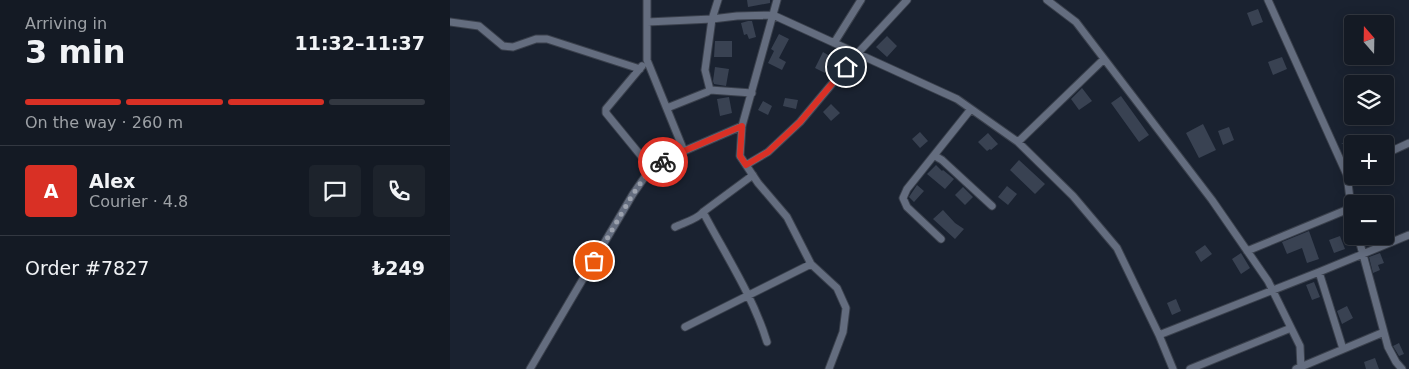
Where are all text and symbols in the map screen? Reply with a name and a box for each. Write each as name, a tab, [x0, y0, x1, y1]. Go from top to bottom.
text: Arriving in	[25, 14, 107, 33]
north arrow	[1344, 15, 1394, 65]
map controls	[1344, 15, 1394, 245]
text: 11:32–11:37	[295, 32, 425, 54]
text: 3 min	[25, 33, 126, 71]
pin	[825, 46, 867, 88]
icon: home	[832, 53, 860, 81]
button: layers	[1344, 75, 1394, 125]
text: On the way · 260 m	[25, 113, 183, 132]
button: +	[1344, 135, 1394, 185]
courier	[638, 137, 688, 187]
icon: bike	[649, 148, 677, 176]
button: chat	[309, 165, 361, 217]
button: phone	[373, 165, 425, 217]
text: Alex	[89, 170, 135, 192]
text: A	[44, 180, 58, 202]
text: Courier · 4.8	[89, 192, 188, 211]
button: −	[1344, 195, 1394, 245]
pin	[573, 240, 615, 282]
icon: bag	[580, 247, 608, 275]
text: Order #7827	[25, 257, 149, 279]
text: ₺249	[372, 257, 425, 279]

